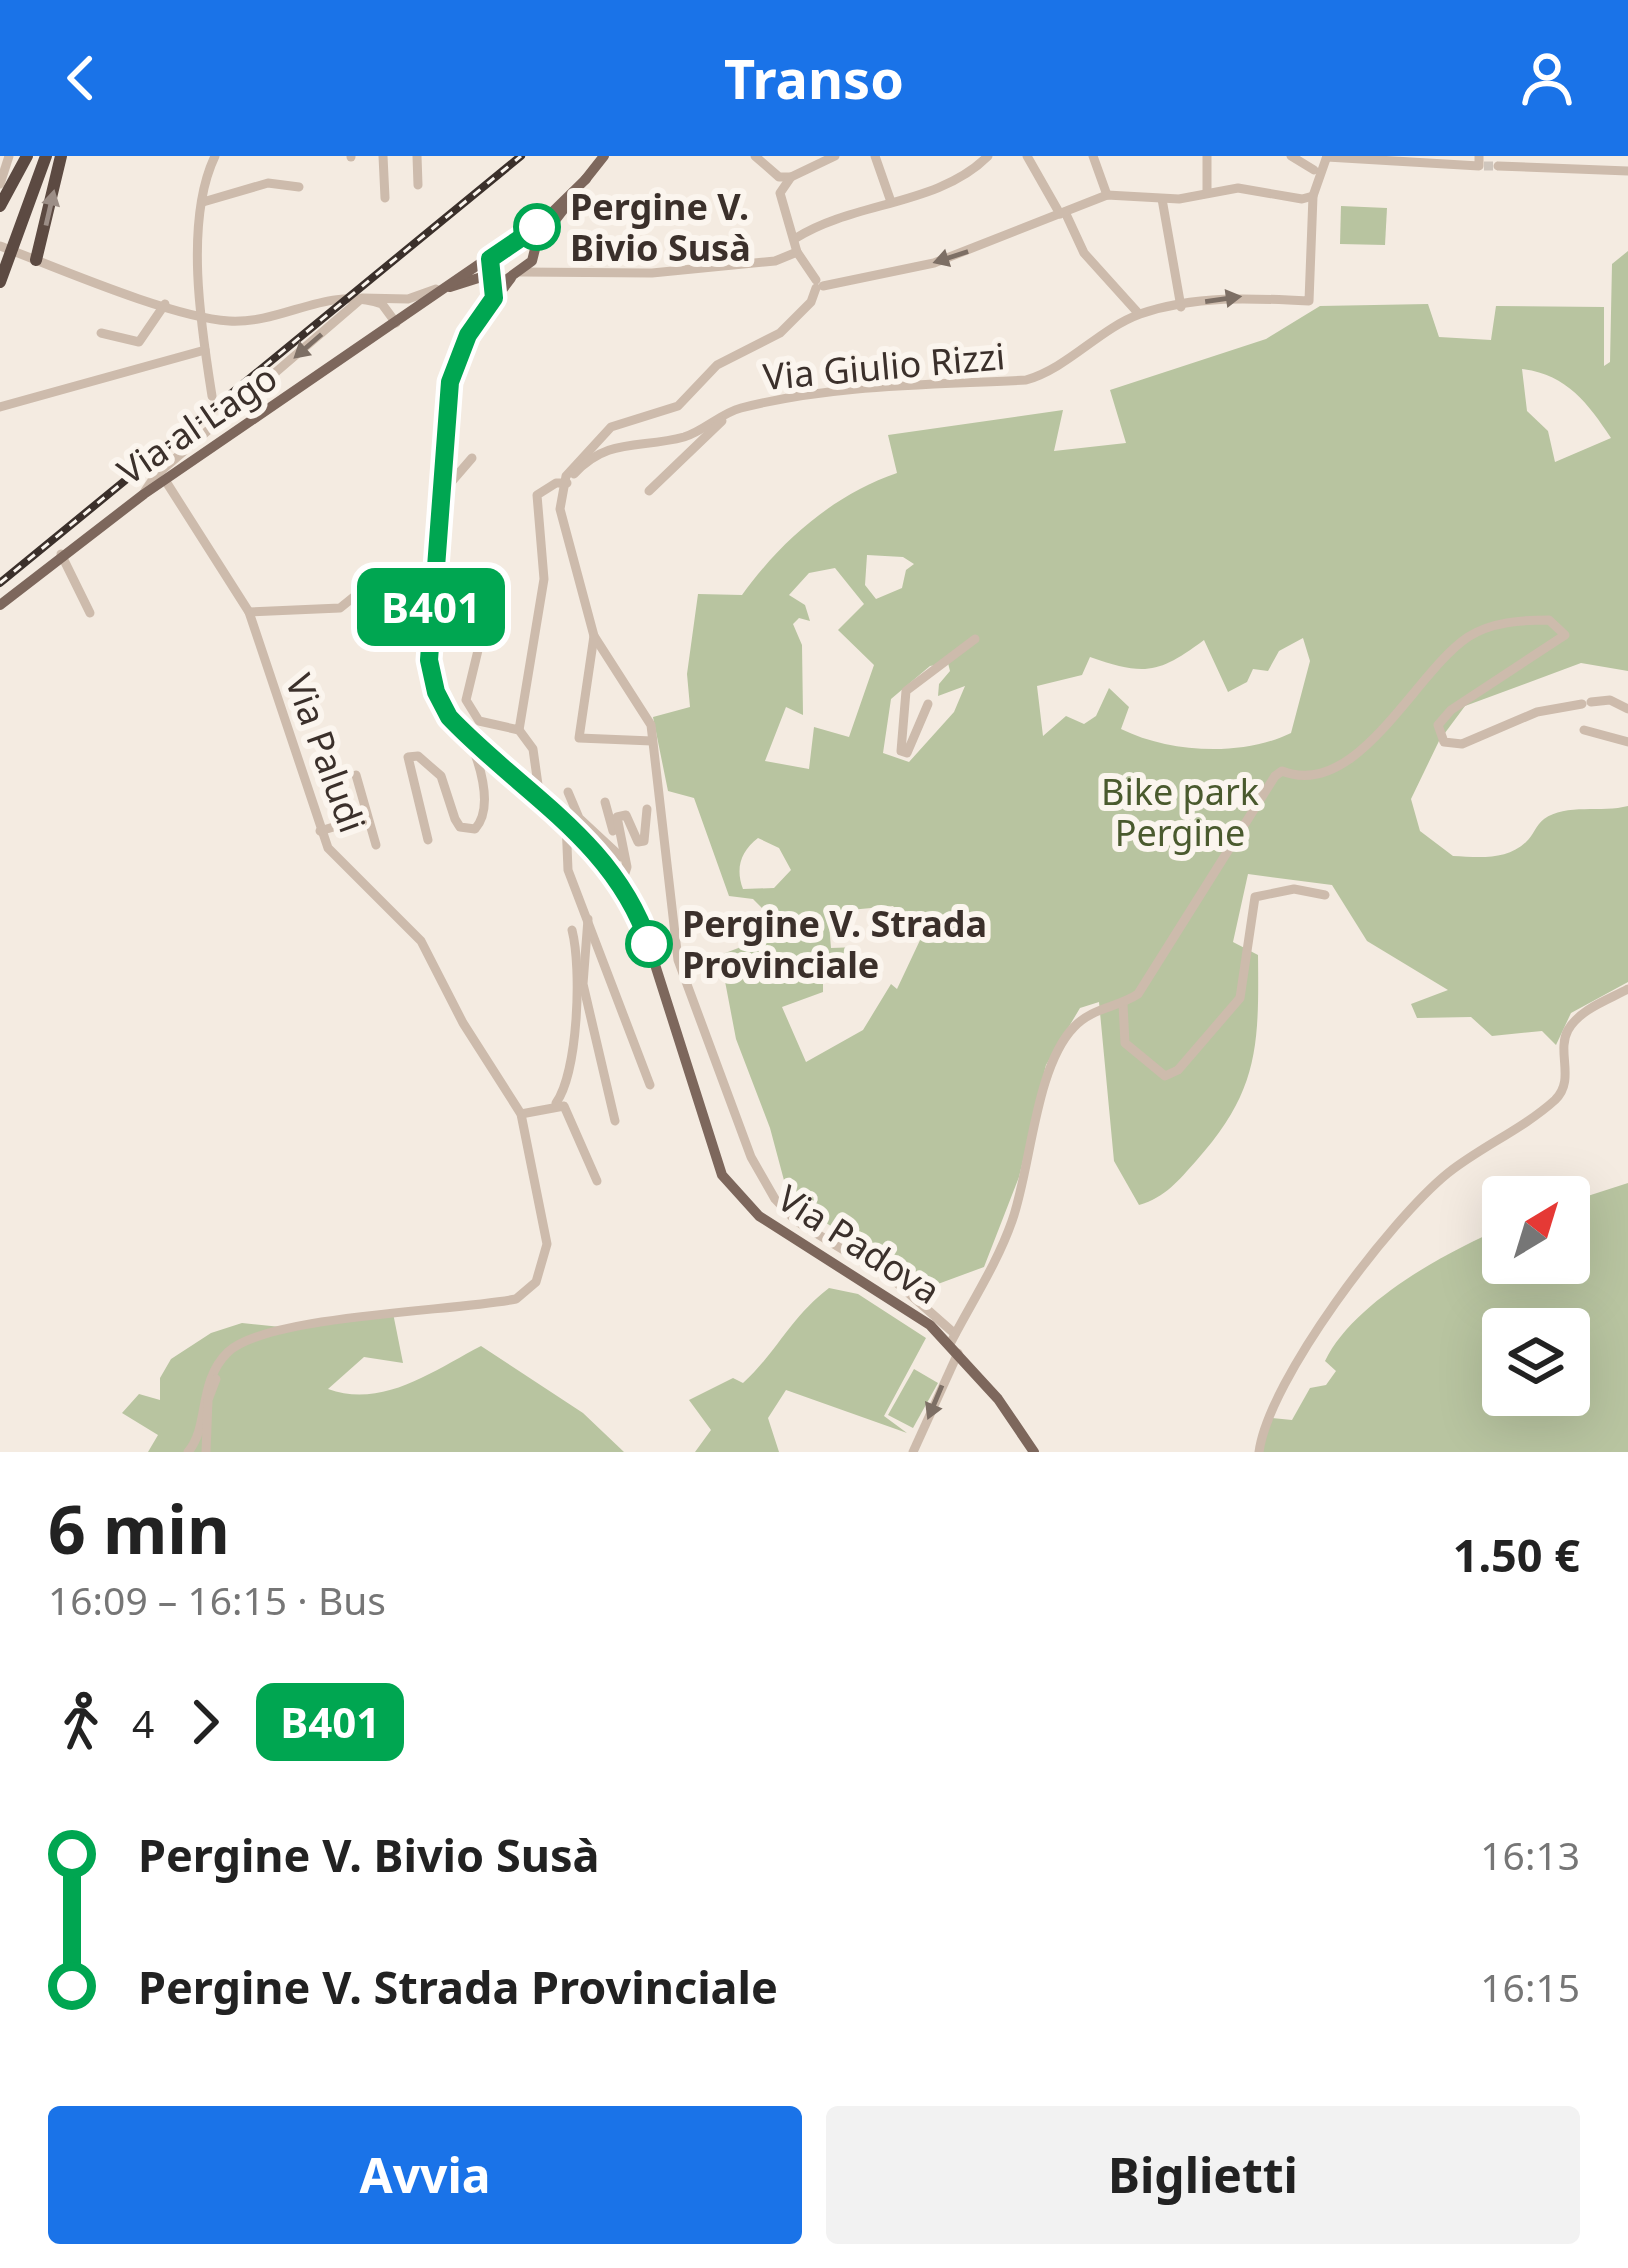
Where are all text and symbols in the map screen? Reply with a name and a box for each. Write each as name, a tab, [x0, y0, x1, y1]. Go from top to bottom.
text: Transo	[724, 41, 904, 115]
icon: back	[48, 45, 114, 111]
icon: person	[1514, 45, 1580, 111]
place label: Pergine V. Bivio Susà	[570, 182, 751, 272]
one-way arrow	[41, 189, 60, 227]
marker: Pergine V. Bivio Susà	[515, 205, 559, 249]
one-way arrow	[932, 249, 969, 268]
one-way arrow	[1205, 289, 1243, 308]
street label: Via Giulio Rizzi	[761, 331, 1007, 401]
one-way arrow	[293, 332, 322, 359]
street label: Via al Lago	[108, 353, 286, 495]
line badge: B401	[347, 568, 515, 646]
text: B401	[381, 578, 481, 635]
street label: Via Paludi	[275, 667, 377, 839]
park label: Bike park Pergine	[1101, 767, 1259, 857]
place label: Pergine V. Strada Provinciale	[682, 899, 987, 989]
marker: Pergine V. Strada Provinciale	[627, 922, 671, 966]
street label: Via Padova	[768, 1173, 950, 1315]
north arrow	[1482, 1176, 1590, 1284]
map controls	[1482, 1176, 1590, 1416]
button: layers	[1482, 1308, 1590, 1416]
one-way arrow	[925, 1385, 944, 1421]
text: 6 min	[48, 1483, 230, 1573]
text: 1.50 €	[1453, 1524, 1580, 1585]
text: 16:09 – 16:15 · Bus	[48, 1573, 386, 1626]
icon: walk	[48, 1689, 114, 1755]
icon: forward	[172, 1689, 238, 1755]
text: B401	[280, 1693, 380, 1750]
text: 4	[132, 1696, 154, 1749]
text: Pergine V. Bivio Susà	[138, 1824, 599, 1885]
text: 16:13	[1480, 1828, 1580, 1881]
text: Pergine V. Strada Provinciale	[138, 1956, 778, 2017]
text: 16:15	[1480, 1960, 1580, 2013]
button: Avvia	[48, 2106, 802, 2244]
button: Biglietti	[826, 2106, 1580, 2244]

